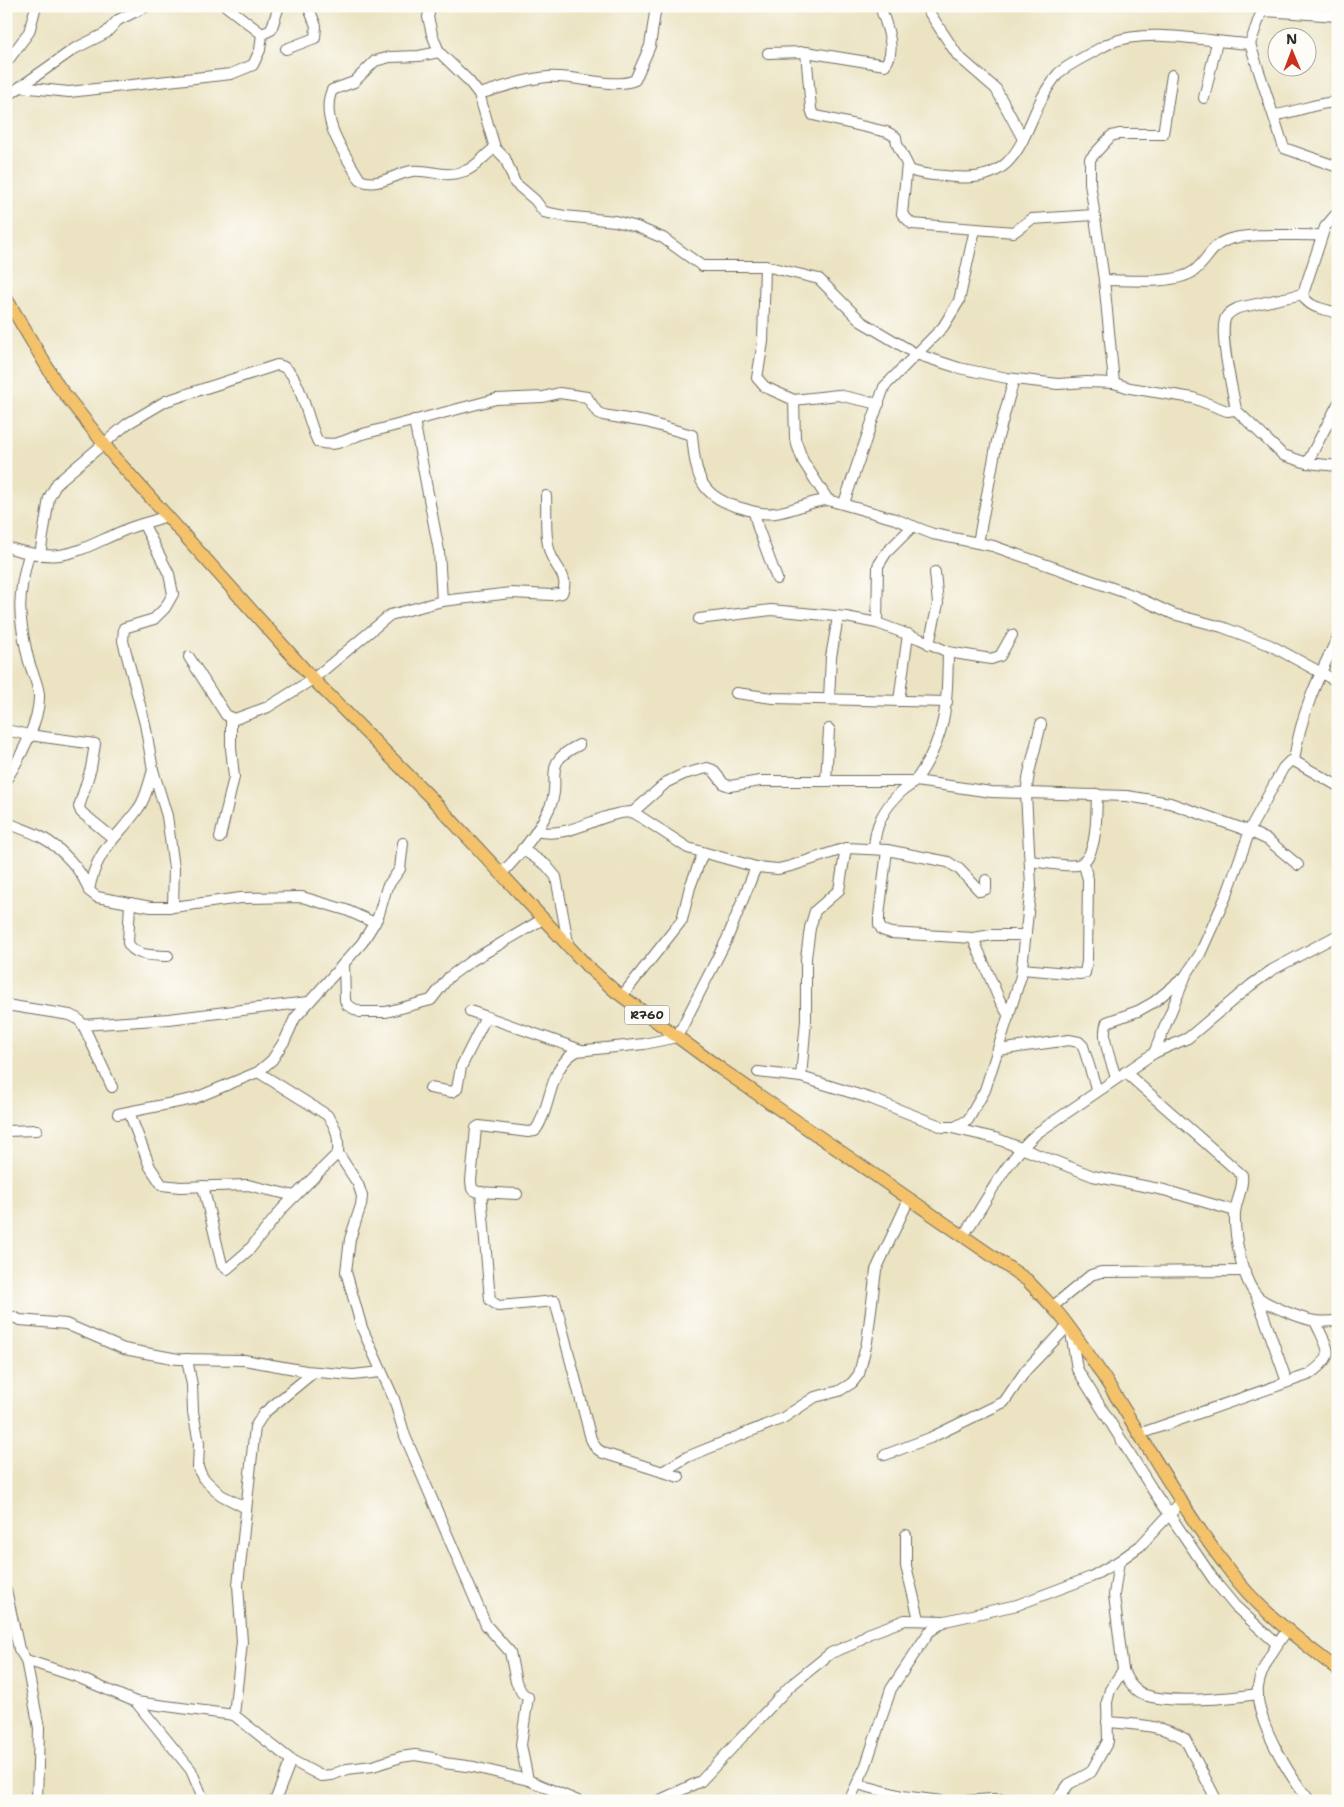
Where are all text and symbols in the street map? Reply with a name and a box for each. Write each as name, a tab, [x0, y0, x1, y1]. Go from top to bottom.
north arrow	[1266, 28, 1316, 78]
text: N	[1286, 30, 1297, 48]
road number: R760	[624, 1006, 670, 1024]

